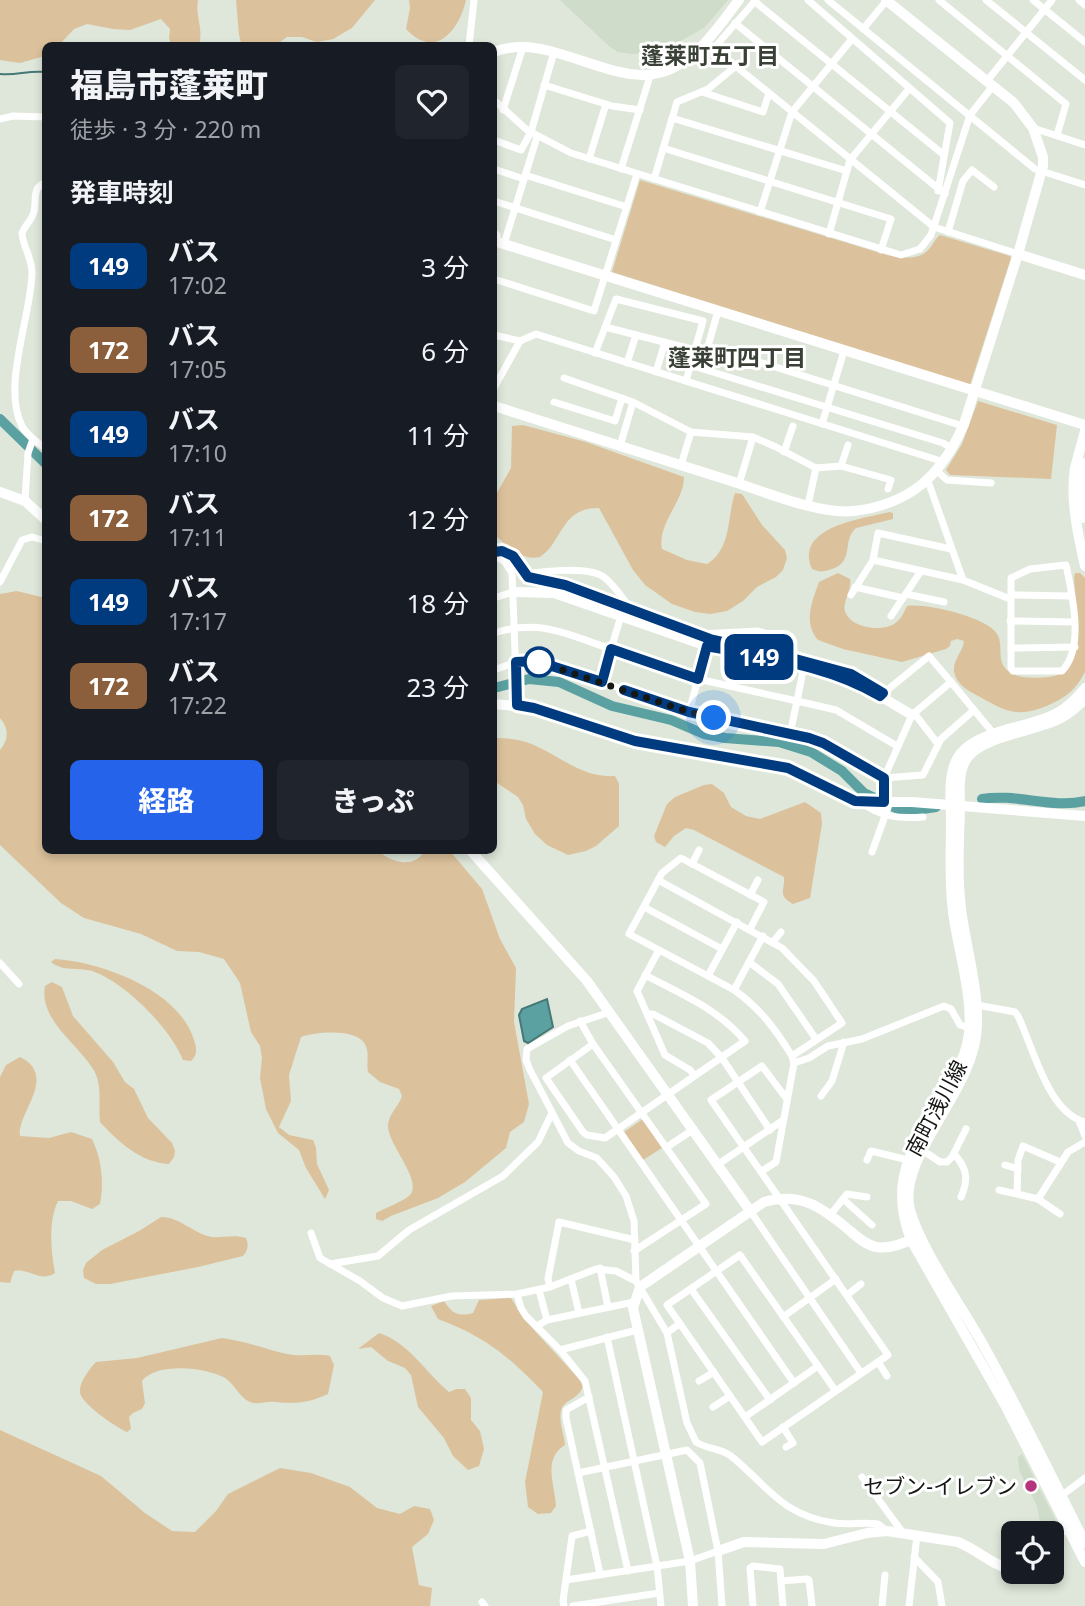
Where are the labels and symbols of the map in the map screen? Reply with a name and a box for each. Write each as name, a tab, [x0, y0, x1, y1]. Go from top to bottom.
district label: 蓬莱町五丁目	[641, 39, 779, 71]
district label: 蓬莱町四丁目	[668, 341, 806, 373]
line badge: 149	[719, 634, 799, 680]
unlabelled marker	[524, 647, 554, 677]
your location	[696, 700, 731, 735]
street label: 南町浅川線	[899, 1055, 973, 1161]
place label: セブン-イレブン	[863, 1472, 1017, 1500]
marker: セブン-イレブン	[1023, 1478, 1039, 1494]

